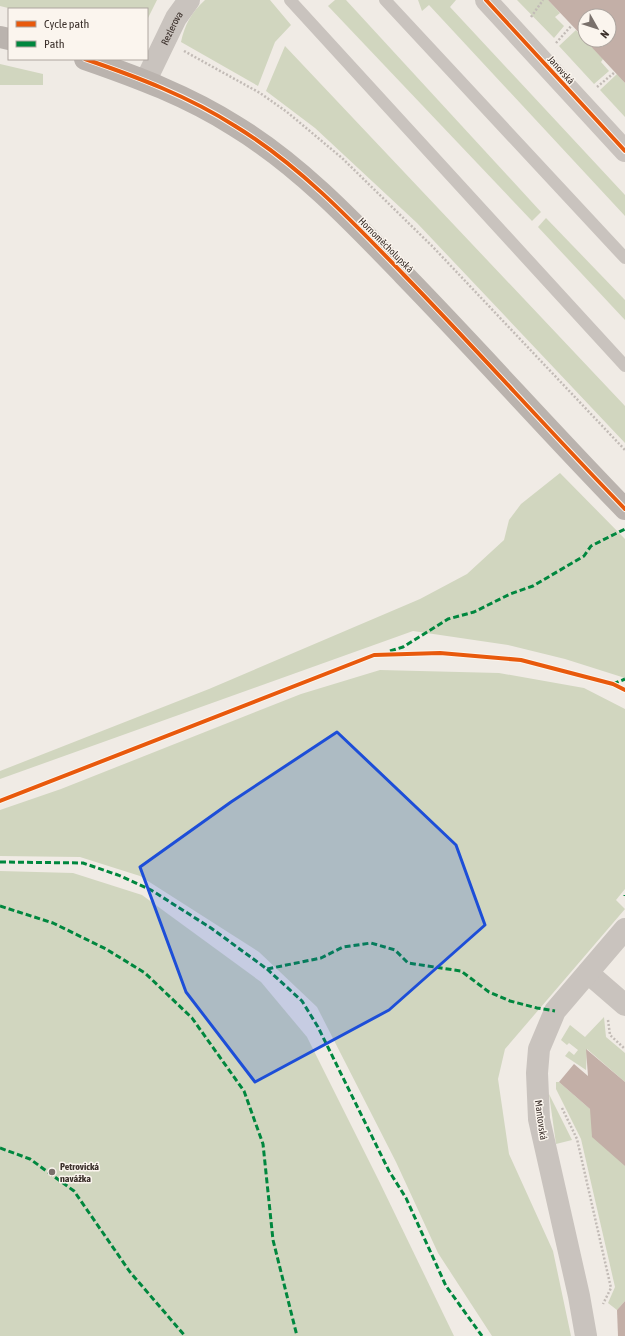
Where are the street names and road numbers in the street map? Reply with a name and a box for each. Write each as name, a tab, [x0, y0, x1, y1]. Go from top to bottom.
street label: Rezlerova	[158, 9, 185, 47]
street label: Janovská	[546, 54, 577, 87]
street label: Hornoměcholupská	[356, 215, 416, 275]
street label: Mantovská	[533, 1099, 549, 1141]

